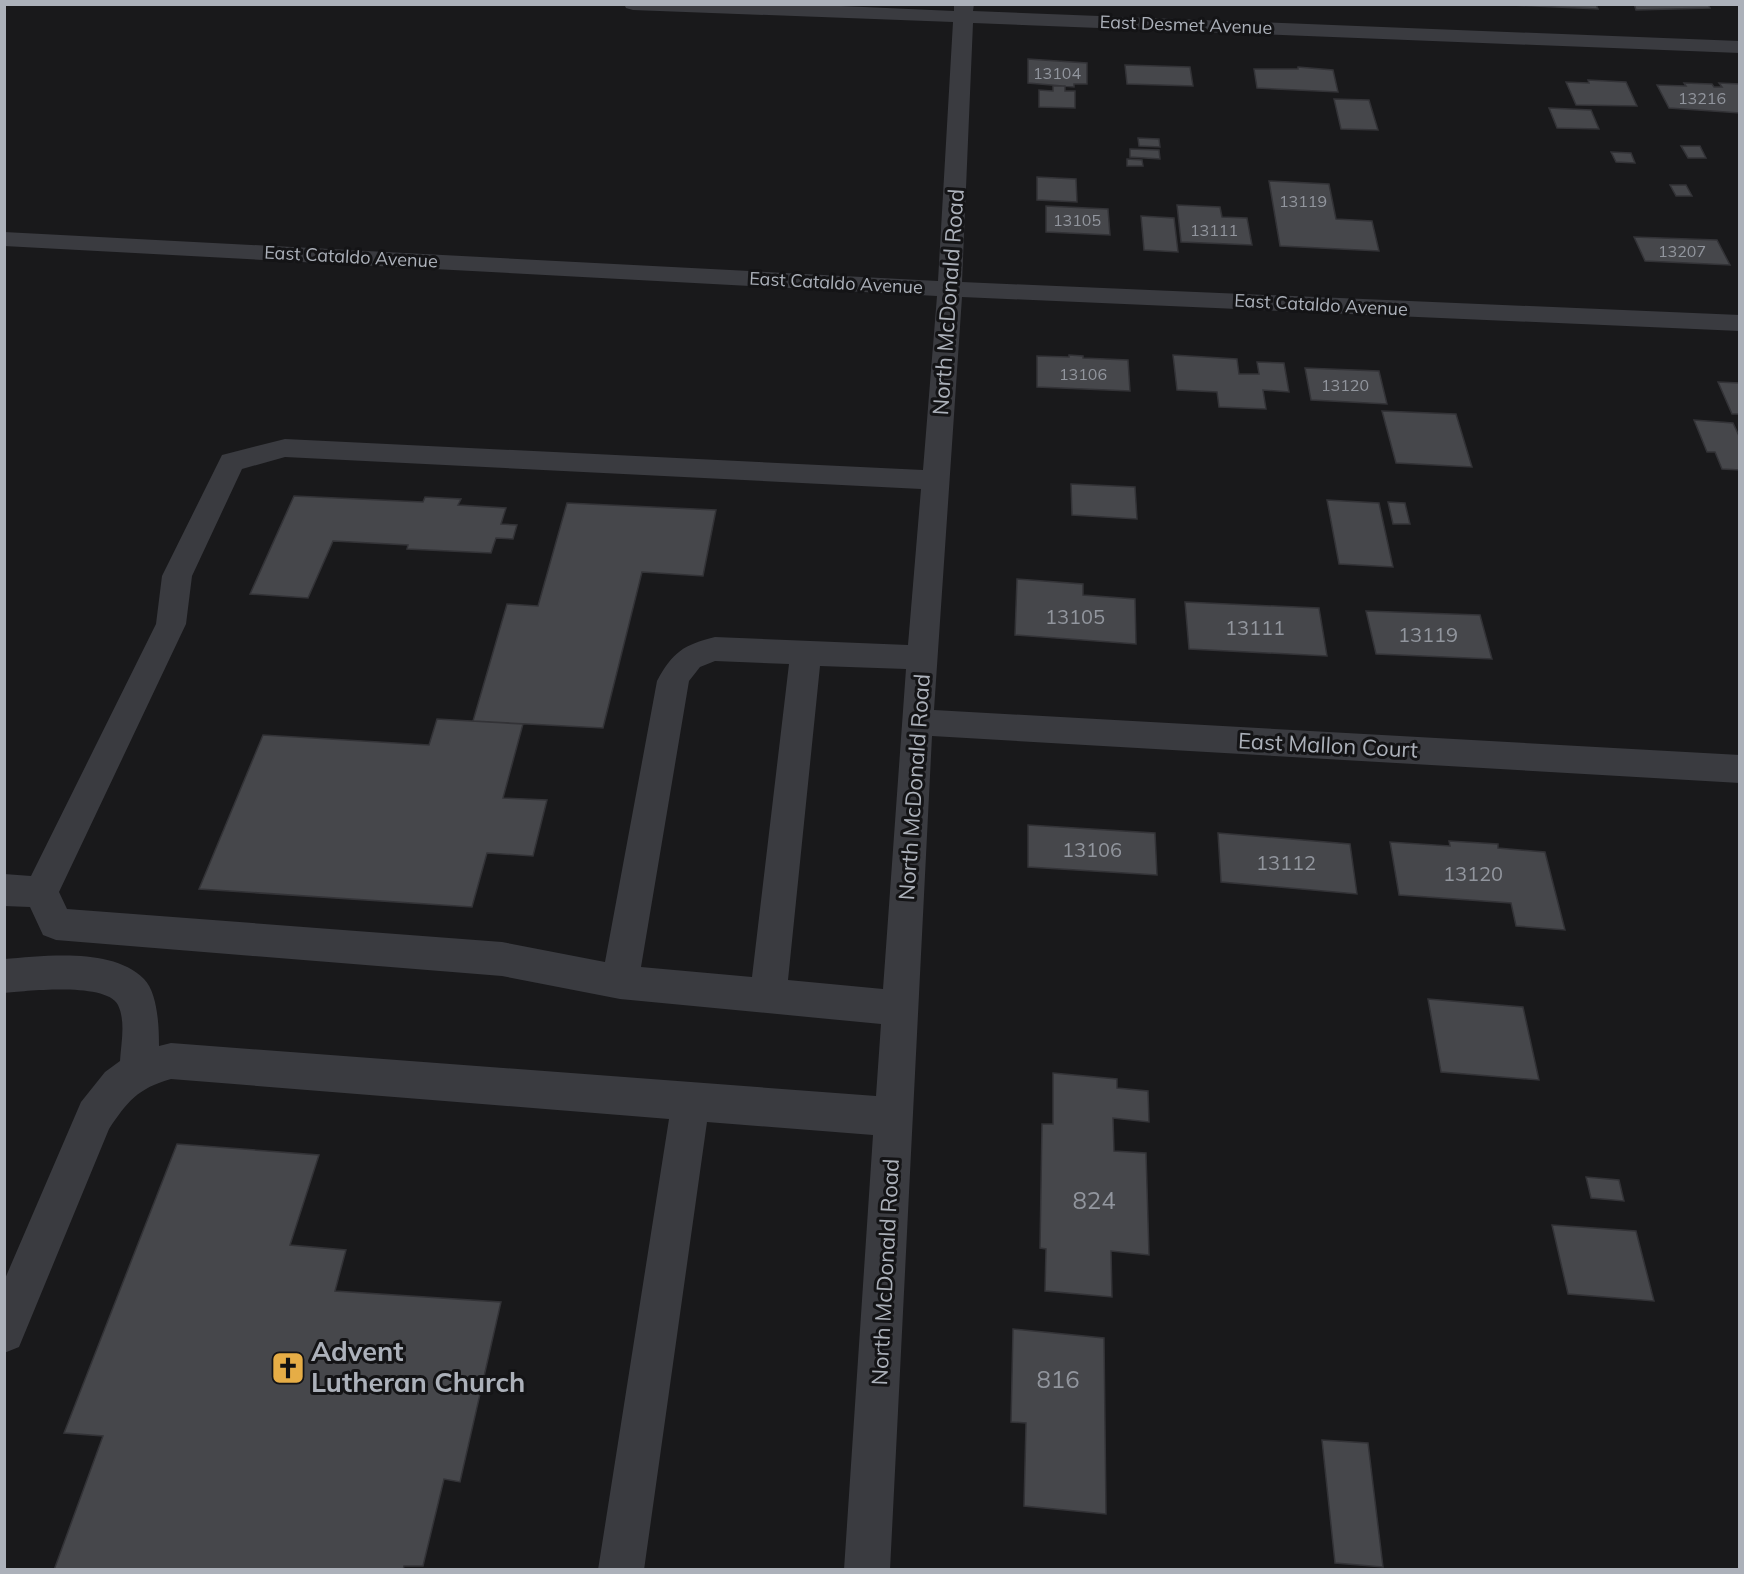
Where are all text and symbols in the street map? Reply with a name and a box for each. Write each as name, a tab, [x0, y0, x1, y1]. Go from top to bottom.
street label: East Desmet Avenue	[1099, 10, 1273, 39]
house number: 13104	[1033, 63, 1081, 83]
house number: 13216	[1678, 88, 1726, 108]
street label: North McDonald Road	[926, 188, 970, 416]
house number: 13119	[1279, 191, 1327, 211]
house number: 13105	[1053, 210, 1101, 230]
house number: 13111	[1190, 220, 1238, 240]
street label: East Cataldo Avenue	[264, 240, 438, 273]
house number: 13207	[1658, 241, 1706, 261]
street label: East Cataldo Avenue	[749, 266, 923, 299]
street label: East Cataldo Avenue	[1234, 288, 1408, 321]
house number: 13106	[1059, 364, 1107, 384]
house number: 13120	[1321, 375, 1369, 395]
house number: 13105	[1045, 604, 1105, 629]
house number: 13111	[1225, 615, 1285, 640]
house number: 13119	[1398, 622, 1458, 647]
street label: North McDonald Road	[892, 673, 936, 901]
street label: East Mallon Court	[1238, 726, 1419, 764]
house number: 13106	[1062, 837, 1122, 862]
house number: 13112	[1256, 850, 1316, 875]
house number: 13120	[1443, 861, 1503, 886]
street label: North McDonald Road	[865, 1158, 905, 1386]
house number: 824	[1072, 1185, 1116, 1215]
place label: Advent Lutheran Church	[311, 1334, 525, 1399]
church icon: Advent Lutheran Church	[270, 1350, 306, 1386]
house number: 816	[1036, 1364, 1080, 1394]

